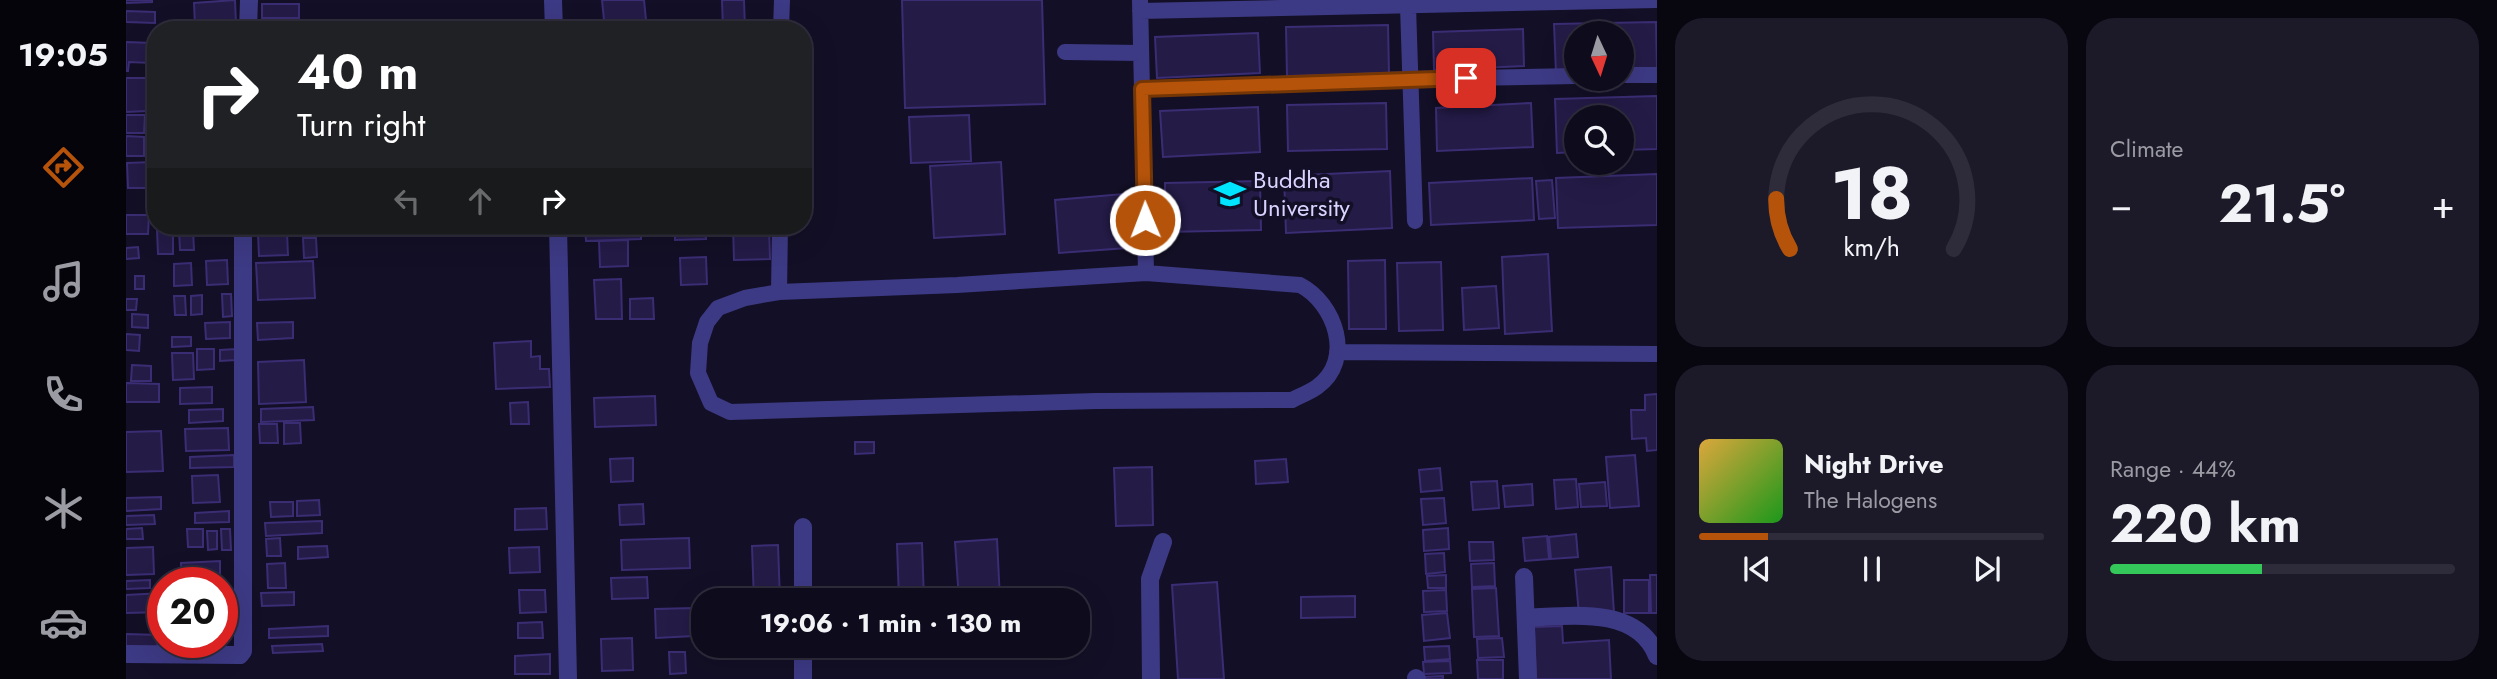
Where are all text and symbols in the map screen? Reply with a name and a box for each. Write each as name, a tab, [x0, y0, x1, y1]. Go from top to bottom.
north arrow	[1564, 21, 1634, 91]
map controls	[1564, 21, 1634, 175]
text: 19:05	[18, 32, 108, 78]
text: 40 m	[297, 37, 419, 107]
pin	[1436, 48, 1496, 108]
icon: right	[182, 49, 273, 140]
icon: arrive	[1447, 59, 1485, 97]
text: Turn right	[297, 102, 426, 148]
button: search	[1564, 105, 1634, 175]
text: Climate	[2110, 132, 2183, 166]
text: 18	[1830, 141, 1913, 246]
icon: directions	[39, 143, 88, 192]
place label: Buddha University	[1253, 162, 1350, 225]
text: 21.5°	[2219, 166, 2345, 242]
school or university icon: Buddha University	[1213, 177, 1247, 211]
text: −	[2110, 177, 2132, 232]
text: +	[2432, 177, 2455, 232]
icon: left	[388, 182, 426, 220]
icon: ahead	[461, 182, 499, 220]
icon: right	[534, 182, 572, 220]
position arrow	[1108, 183, 1182, 257]
text: km/h	[1843, 228, 1900, 264]
icon: music	[39, 257, 88, 306]
icon: phone	[39, 370, 88, 419]
text: Night Drive	[1804, 445, 1944, 483]
text: Range · 44%	[2110, 452, 2236, 486]
text: The Halogens	[1804, 483, 1937, 517]
icon: climate	[39, 484, 88, 533]
text: 220 km	[2110, 486, 2301, 562]
icon: previous	[1738, 550, 1776, 588]
icon: pause	[1853, 550, 1891, 588]
icon: next	[1968, 550, 2006, 588]
speed limit sign: 20	[147, 567, 238, 658]
icon: car	[39, 598, 88, 647]
text: 19:06 · 1 min · 130 m	[760, 604, 1021, 642]

